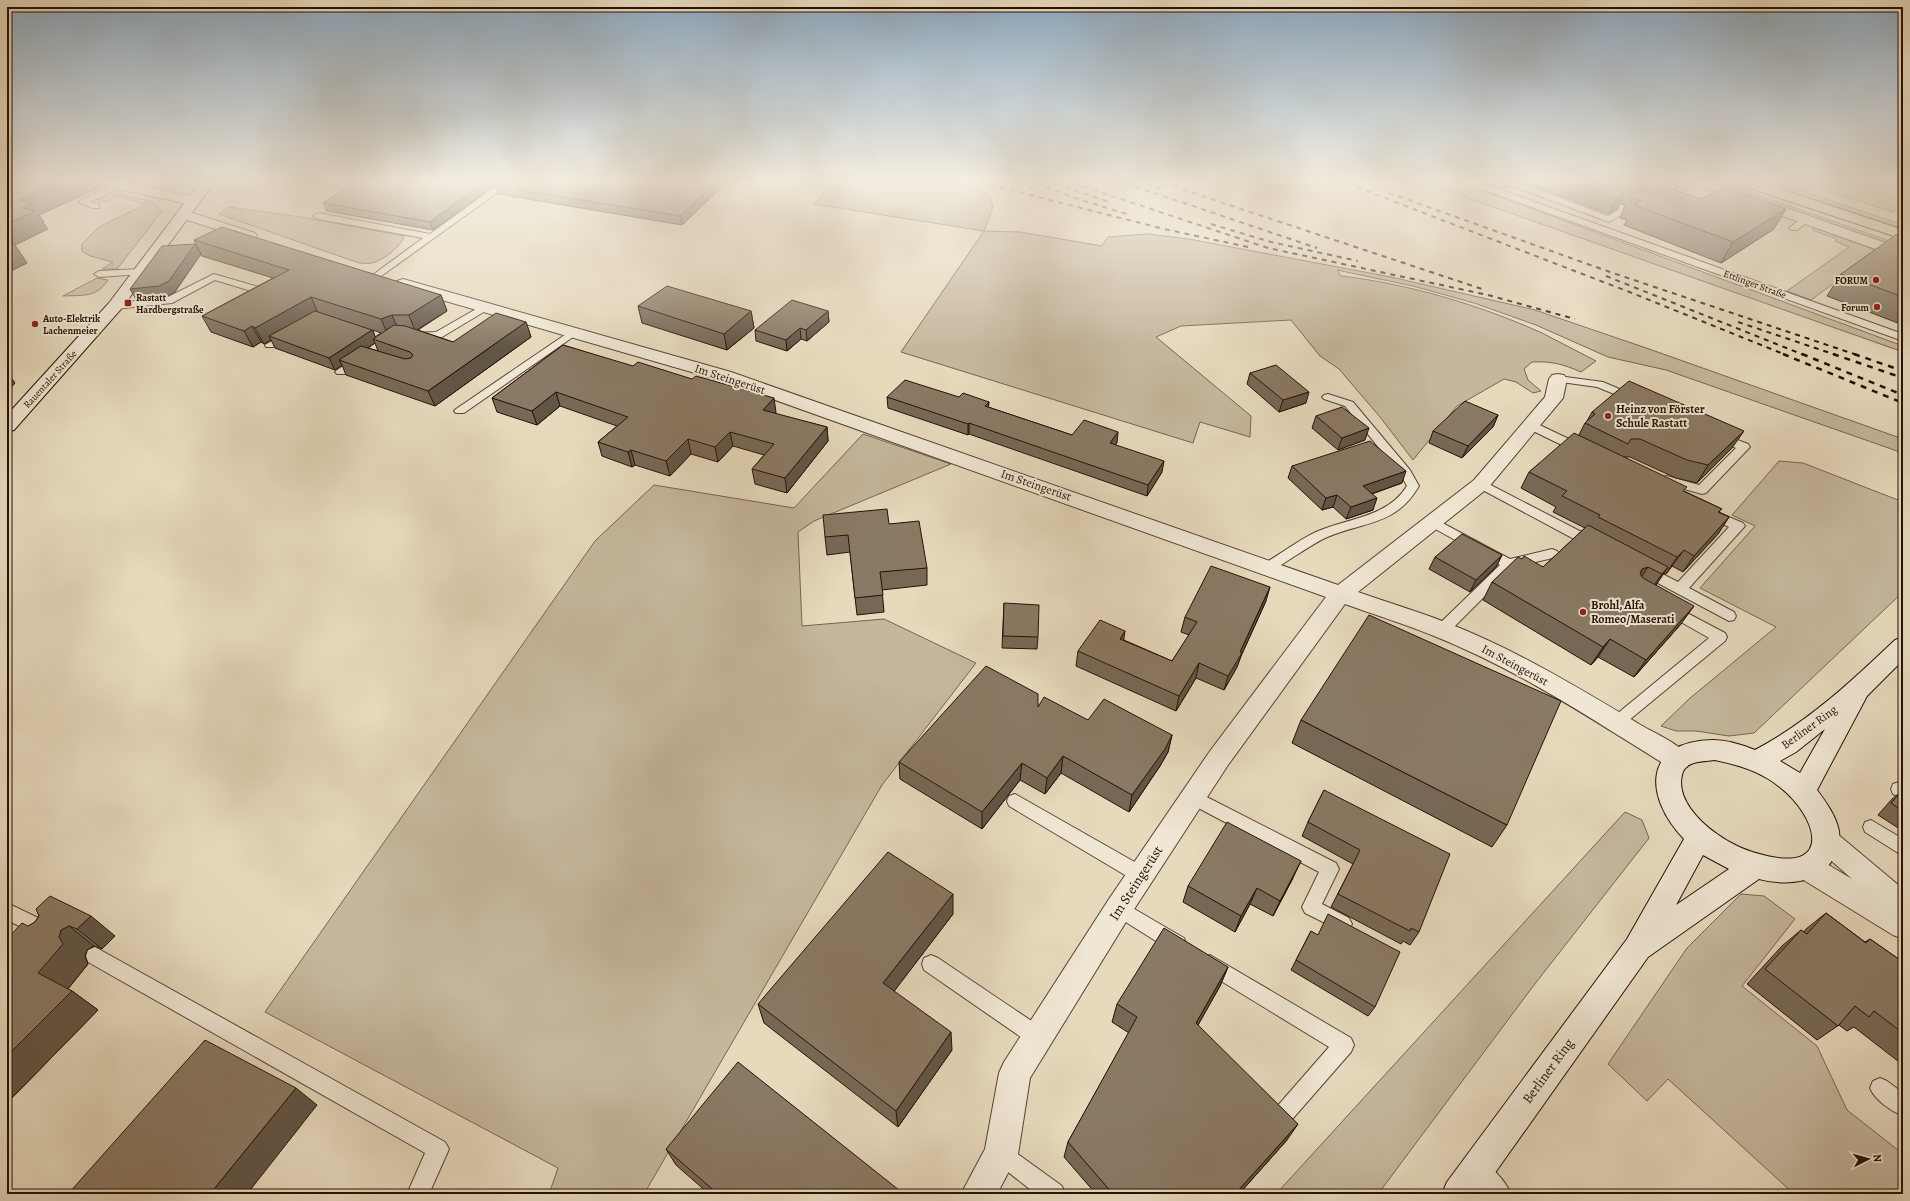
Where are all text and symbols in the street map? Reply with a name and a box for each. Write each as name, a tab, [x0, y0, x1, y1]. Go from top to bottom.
street label: Ettlinger Straße	[1722, 267, 1789, 302]
place label: FORUM	[1835, 274, 1869, 287]
marker: FORUM	[1871, 275, 1881, 285]
place label: Rastatt Hardbergstraße	[136, 291, 204, 316]
marker: Rastatt Hardbergstraße	[123, 298, 133, 308]
place label: Forum	[1841, 301, 1870, 314]
marker: Forum	[1872, 302, 1882, 312]
place label: Auto-Elektrik Lachenmeier	[42, 312, 101, 337]
marker: Auto-Elektrik Lachenmeier	[30, 319, 40, 329]
street label: Rauentaler Straße	[20, 347, 80, 411]
street label: Im Steingerüst	[693, 360, 767, 398]
place label: Heinz von Förster Schule Rastatt	[1616, 401, 1705, 431]
marker: Heinz von Förster Schule Rastatt	[1603, 411, 1613, 421]
street label: Im Steingerüst	[999, 465, 1073, 505]
place label: Brohl, Alfa Romeo/Maserati	[1591, 597, 1675, 627]
marker: Brohl, Alfa Romeo/Maserati	[1578, 607, 1588, 617]
street label: Im Steingerüst	[1479, 641, 1551, 689]
street label: Berliner Ring	[1778, 701, 1840, 753]
street label: Im Steingerüst	[1105, 842, 1168, 924]
street label: Berliner Ring	[1518, 1035, 1578, 1107]
north arrow	[1848, 1139, 1888, 1179]
text: N	[1870, 1153, 1885, 1163]

